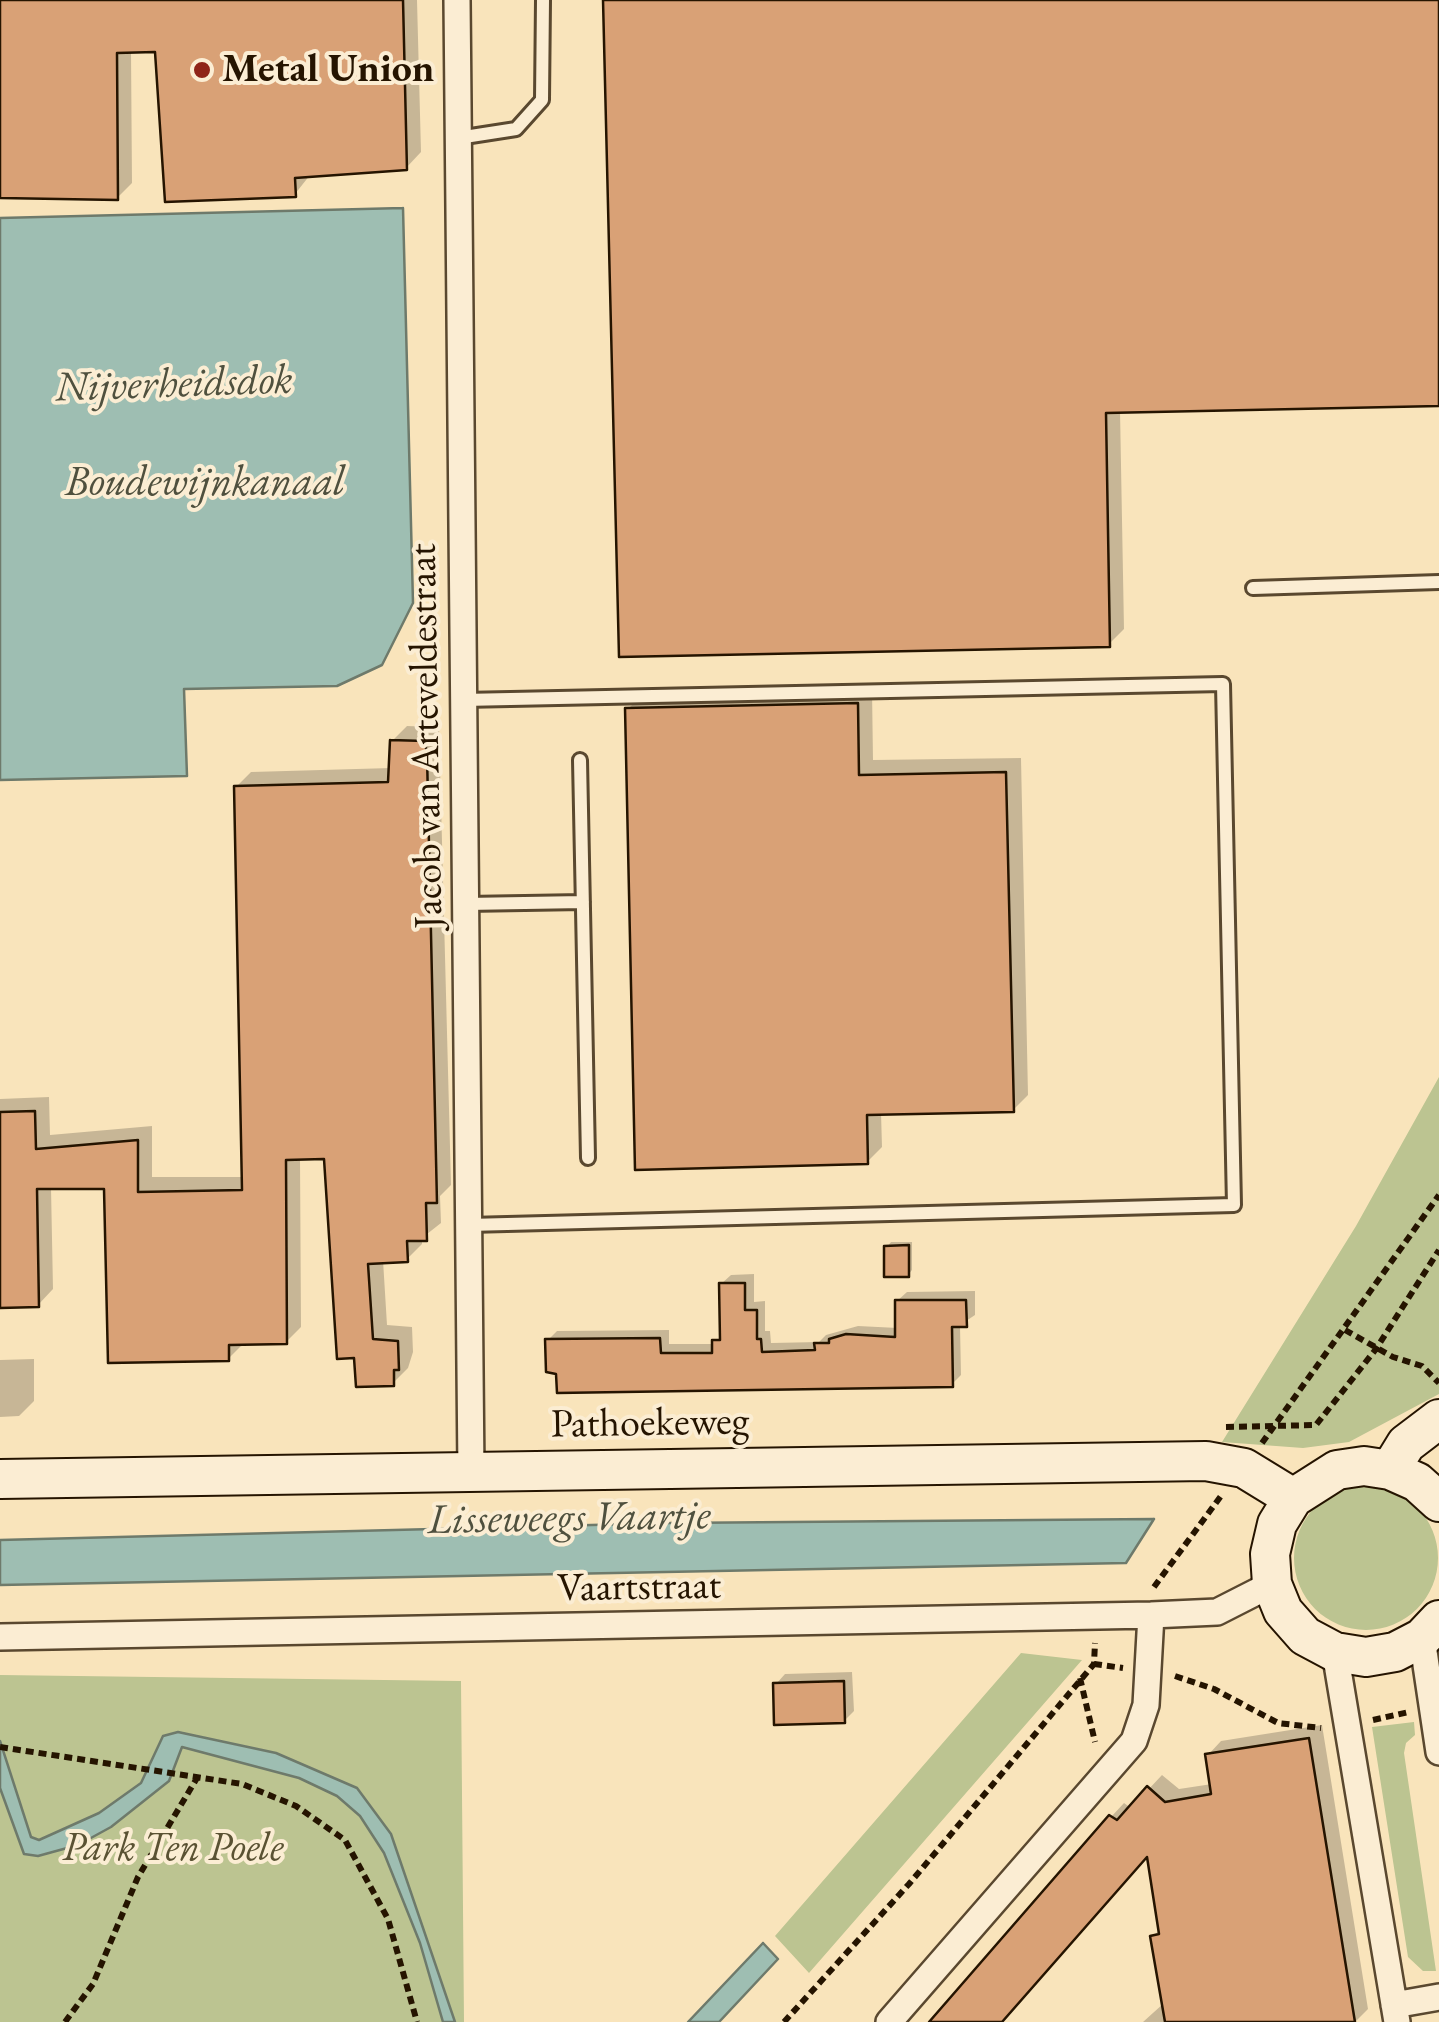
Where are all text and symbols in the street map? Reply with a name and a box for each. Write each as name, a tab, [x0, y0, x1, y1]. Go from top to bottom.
place label: Metal Union	[222, 46, 434, 94]
marker: Metal Union	[191, 59, 213, 81]
water label: Nijverheidsdok	[54, 356, 294, 414]
water label: Boudewijnkanaal	[65, 459, 345, 509]
street label: Jacob van Arteveldestraat	[400, 543, 454, 929]
street label: Pathoekeweg	[550, 1398, 750, 1450]
water label: Lisseweegs Vaartje	[427, 1491, 711, 1547]
street label: Vaartstraat	[557, 1563, 721, 1613]
park label: Park Ten Poele	[62, 1825, 284, 1873]

